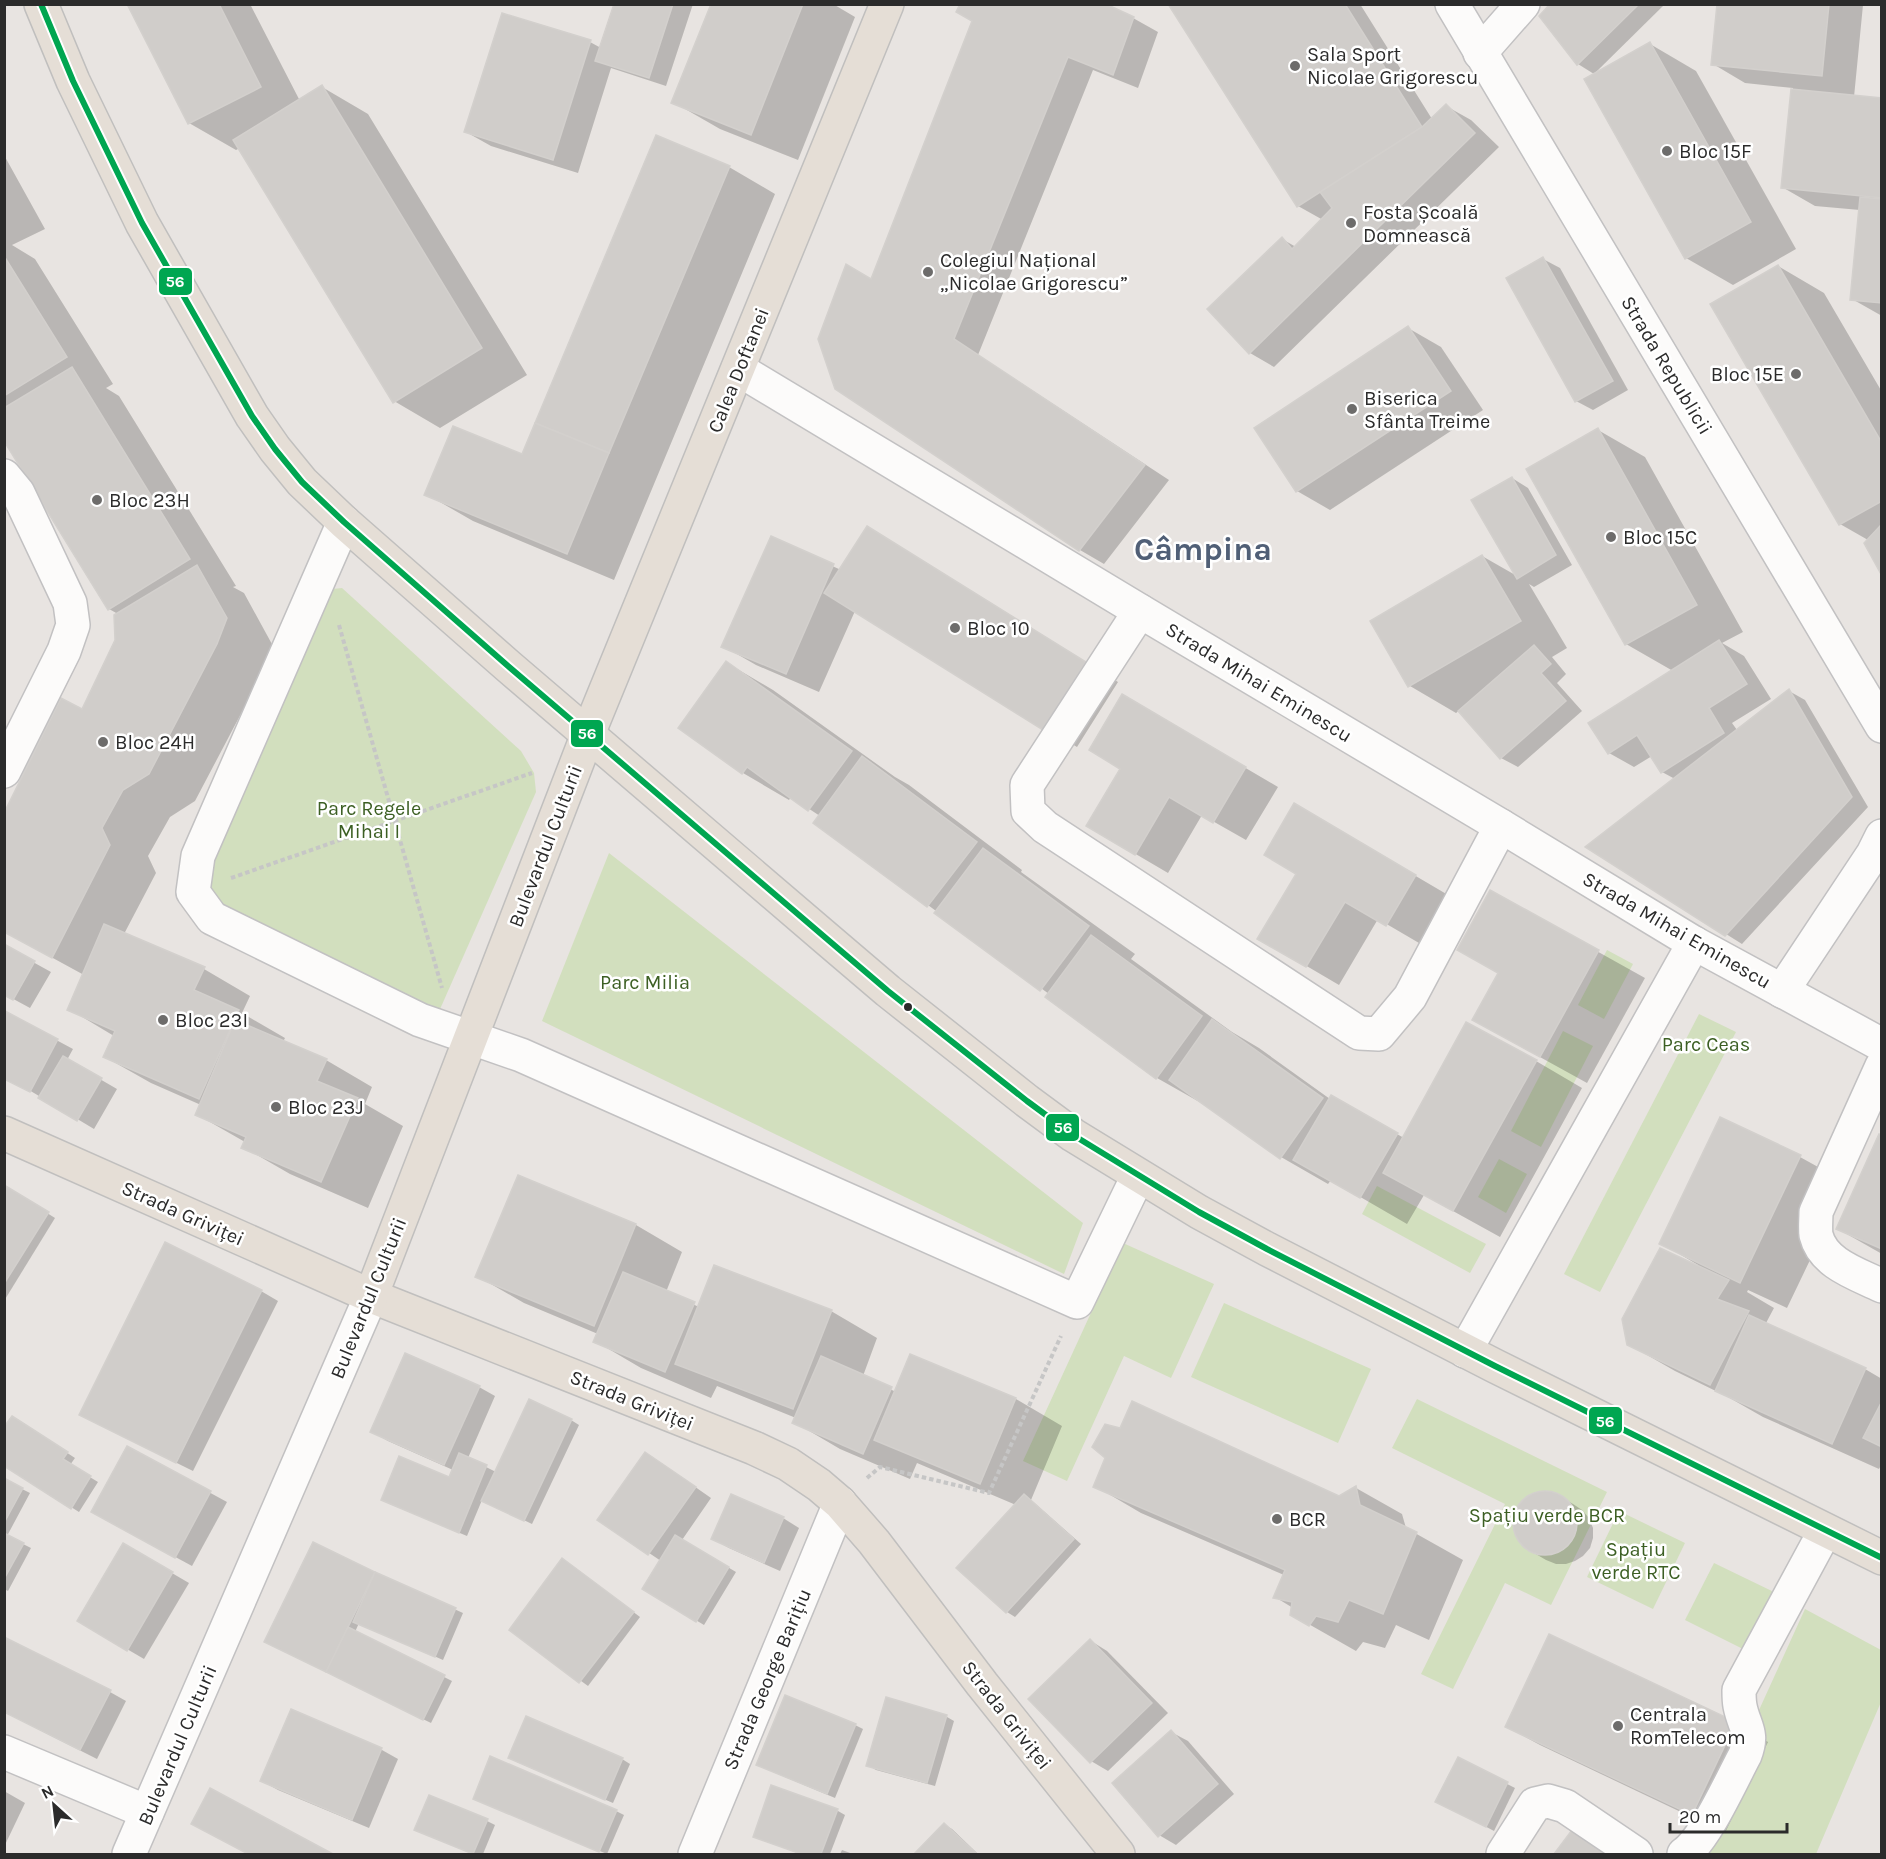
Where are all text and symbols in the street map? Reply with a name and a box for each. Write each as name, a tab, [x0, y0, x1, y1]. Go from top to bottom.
place label: Sala Sport Nicolae Grigorescu	[1307, 43, 1478, 89]
marker: Sala Sport Nicolae Grigorescu	[1288, 59, 1302, 73]
place label: Bloc 15F	[1679, 140, 1751, 163]
marker: Bloc 15F	[1660, 144, 1674, 158]
place label: Fosta Școală Domnească	[1363, 201, 1479, 247]
marker: Fosta Școală Domnească	[1344, 216, 1358, 230]
place label: Colegiul Național „Nicolae Grigorescu”	[940, 249, 1128, 295]
marker: Colegiul Național „Nicolae Grigorescu”	[921, 265, 935, 279]
line badge: 56	[158, 267, 193, 296]
text: 56	[165, 272, 185, 291]
street label: Strada Republicii	[1616, 292, 1717, 439]
street label: Calea Doftanei	[703, 304, 774, 436]
place label: Bloc 15E	[1711, 363, 1784, 386]
marker: Bloc 15E	[1789, 367, 1803, 381]
place label: Biserica Sfânta Treime	[1364, 387, 1490, 433]
marker: Biserica Sfânta Treime	[1345, 402, 1359, 416]
place label: Bloc 23H	[109, 489, 190, 512]
marker: Bloc 23H	[90, 493, 104, 507]
place label: Bloc 15C	[1623, 526, 1697, 549]
marker: Bloc 15C	[1604, 530, 1618, 544]
district label: Câmpina	[1134, 531, 1272, 568]
place label: Bloc 10	[967, 617, 1030, 640]
street label: Strada Mihai Eminescu	[1161, 618, 1356, 747]
marker: Bloc 10	[948, 621, 962, 635]
line badge: 56	[570, 719, 604, 748]
text: 56	[577, 724, 597, 743]
place label: Bloc 24H	[115, 731, 195, 754]
marker: Bloc 24H	[96, 735, 110, 749]
street label: Bulevardul Culturii	[504, 762, 587, 930]
park label: Parc Regele Mihai I	[317, 797, 421, 843]
street label: Strada Mihai Eminescu	[1579, 867, 1775, 994]
park label: Parc Milia	[600, 971, 690, 994]
unlabelled marker	[902, 1001, 914, 1013]
place label: Bloc 23I	[175, 1009, 248, 1032]
marker: Bloc 23I	[156, 1013, 170, 1027]
park label: Parc Ceas	[1662, 1033, 1750, 1056]
place label: Bloc 23J	[288, 1096, 364, 1119]
marker: Bloc 23J	[269, 1100, 283, 1114]
line badge: 56	[1045, 1113, 1080, 1142]
text: 56	[1053, 1118, 1073, 1137]
street label: Strada Griviței	[118, 1176, 247, 1251]
street label: Bulevardul Culturii	[326, 1214, 411, 1382]
street label: Strada Griviței	[567, 1365, 697, 1436]
line badge: 56	[1588, 1406, 1623, 1435]
text: 56	[1595, 1412, 1615, 1431]
park label: Spațiu verde BCR	[1469, 1504, 1625, 1527]
place label: BCR	[1289, 1508, 1326, 1531]
marker: BCR	[1270, 1512, 1284, 1526]
park label: Spațiu verde RTC	[1592, 1538, 1680, 1584]
street label: Strada George Barițiu	[719, 1585, 816, 1773]
street label: Strada Griviței	[957, 1656, 1056, 1774]
street label: Bulevardul Culturii	[133, 1662, 222, 1829]
place label: Centrala RomTelecom	[1630, 1703, 1746, 1749]
marker: Centrala RomTelecom	[1611, 1719, 1625, 1733]
north arrow	[24, 1775, 84, 1835]
text: N	[38, 1781, 57, 1803]
scale bar	[1670, 1796, 1787, 1834]
text: 20 m	[1679, 1806, 1721, 1828]

